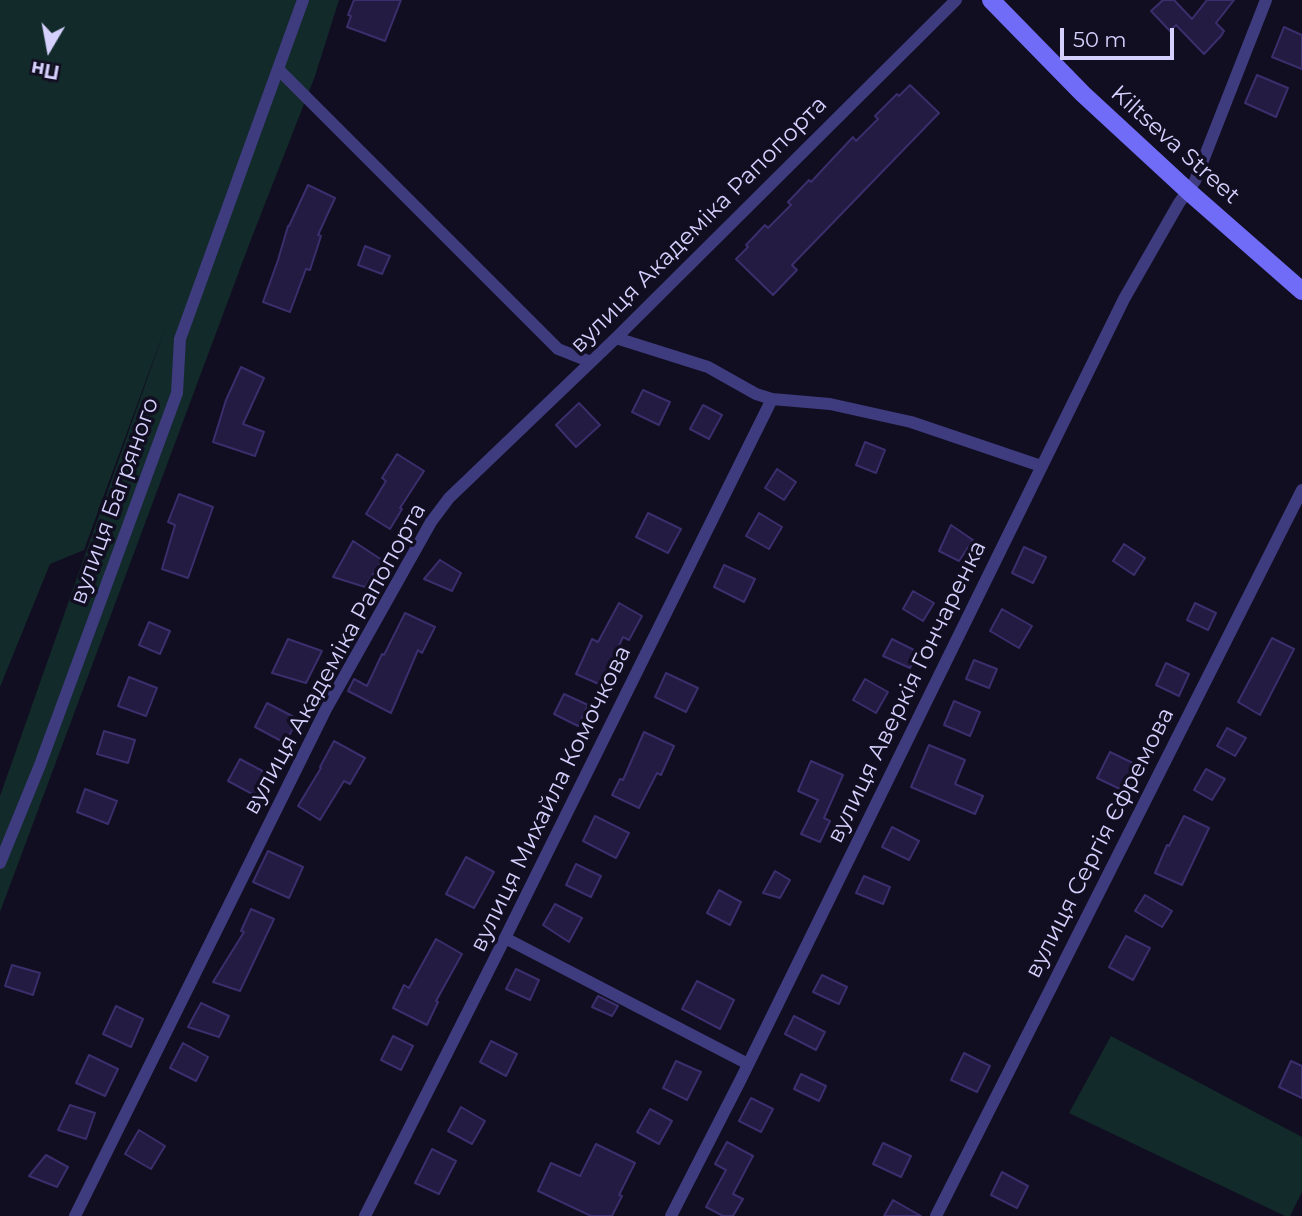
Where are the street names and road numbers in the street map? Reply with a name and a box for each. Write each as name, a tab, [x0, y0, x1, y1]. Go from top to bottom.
street label: Kiltseva Street	[1105, 80, 1245, 210]
street label: вулиця Академіка Рапопорта	[565, 91, 833, 359]
street label: вулиця Багряного	[65, 394, 165, 608]
street label: вулиця Академіка Рапопорта	[238, 499, 432, 819]
street label: вулиця Аверкія Гончаренка	[822, 536, 992, 848]
street label: вулиця Михайла Комочкова	[465, 641, 637, 957]
street label: вулиця Сергія Єфремова	[1020, 703, 1180, 983]

